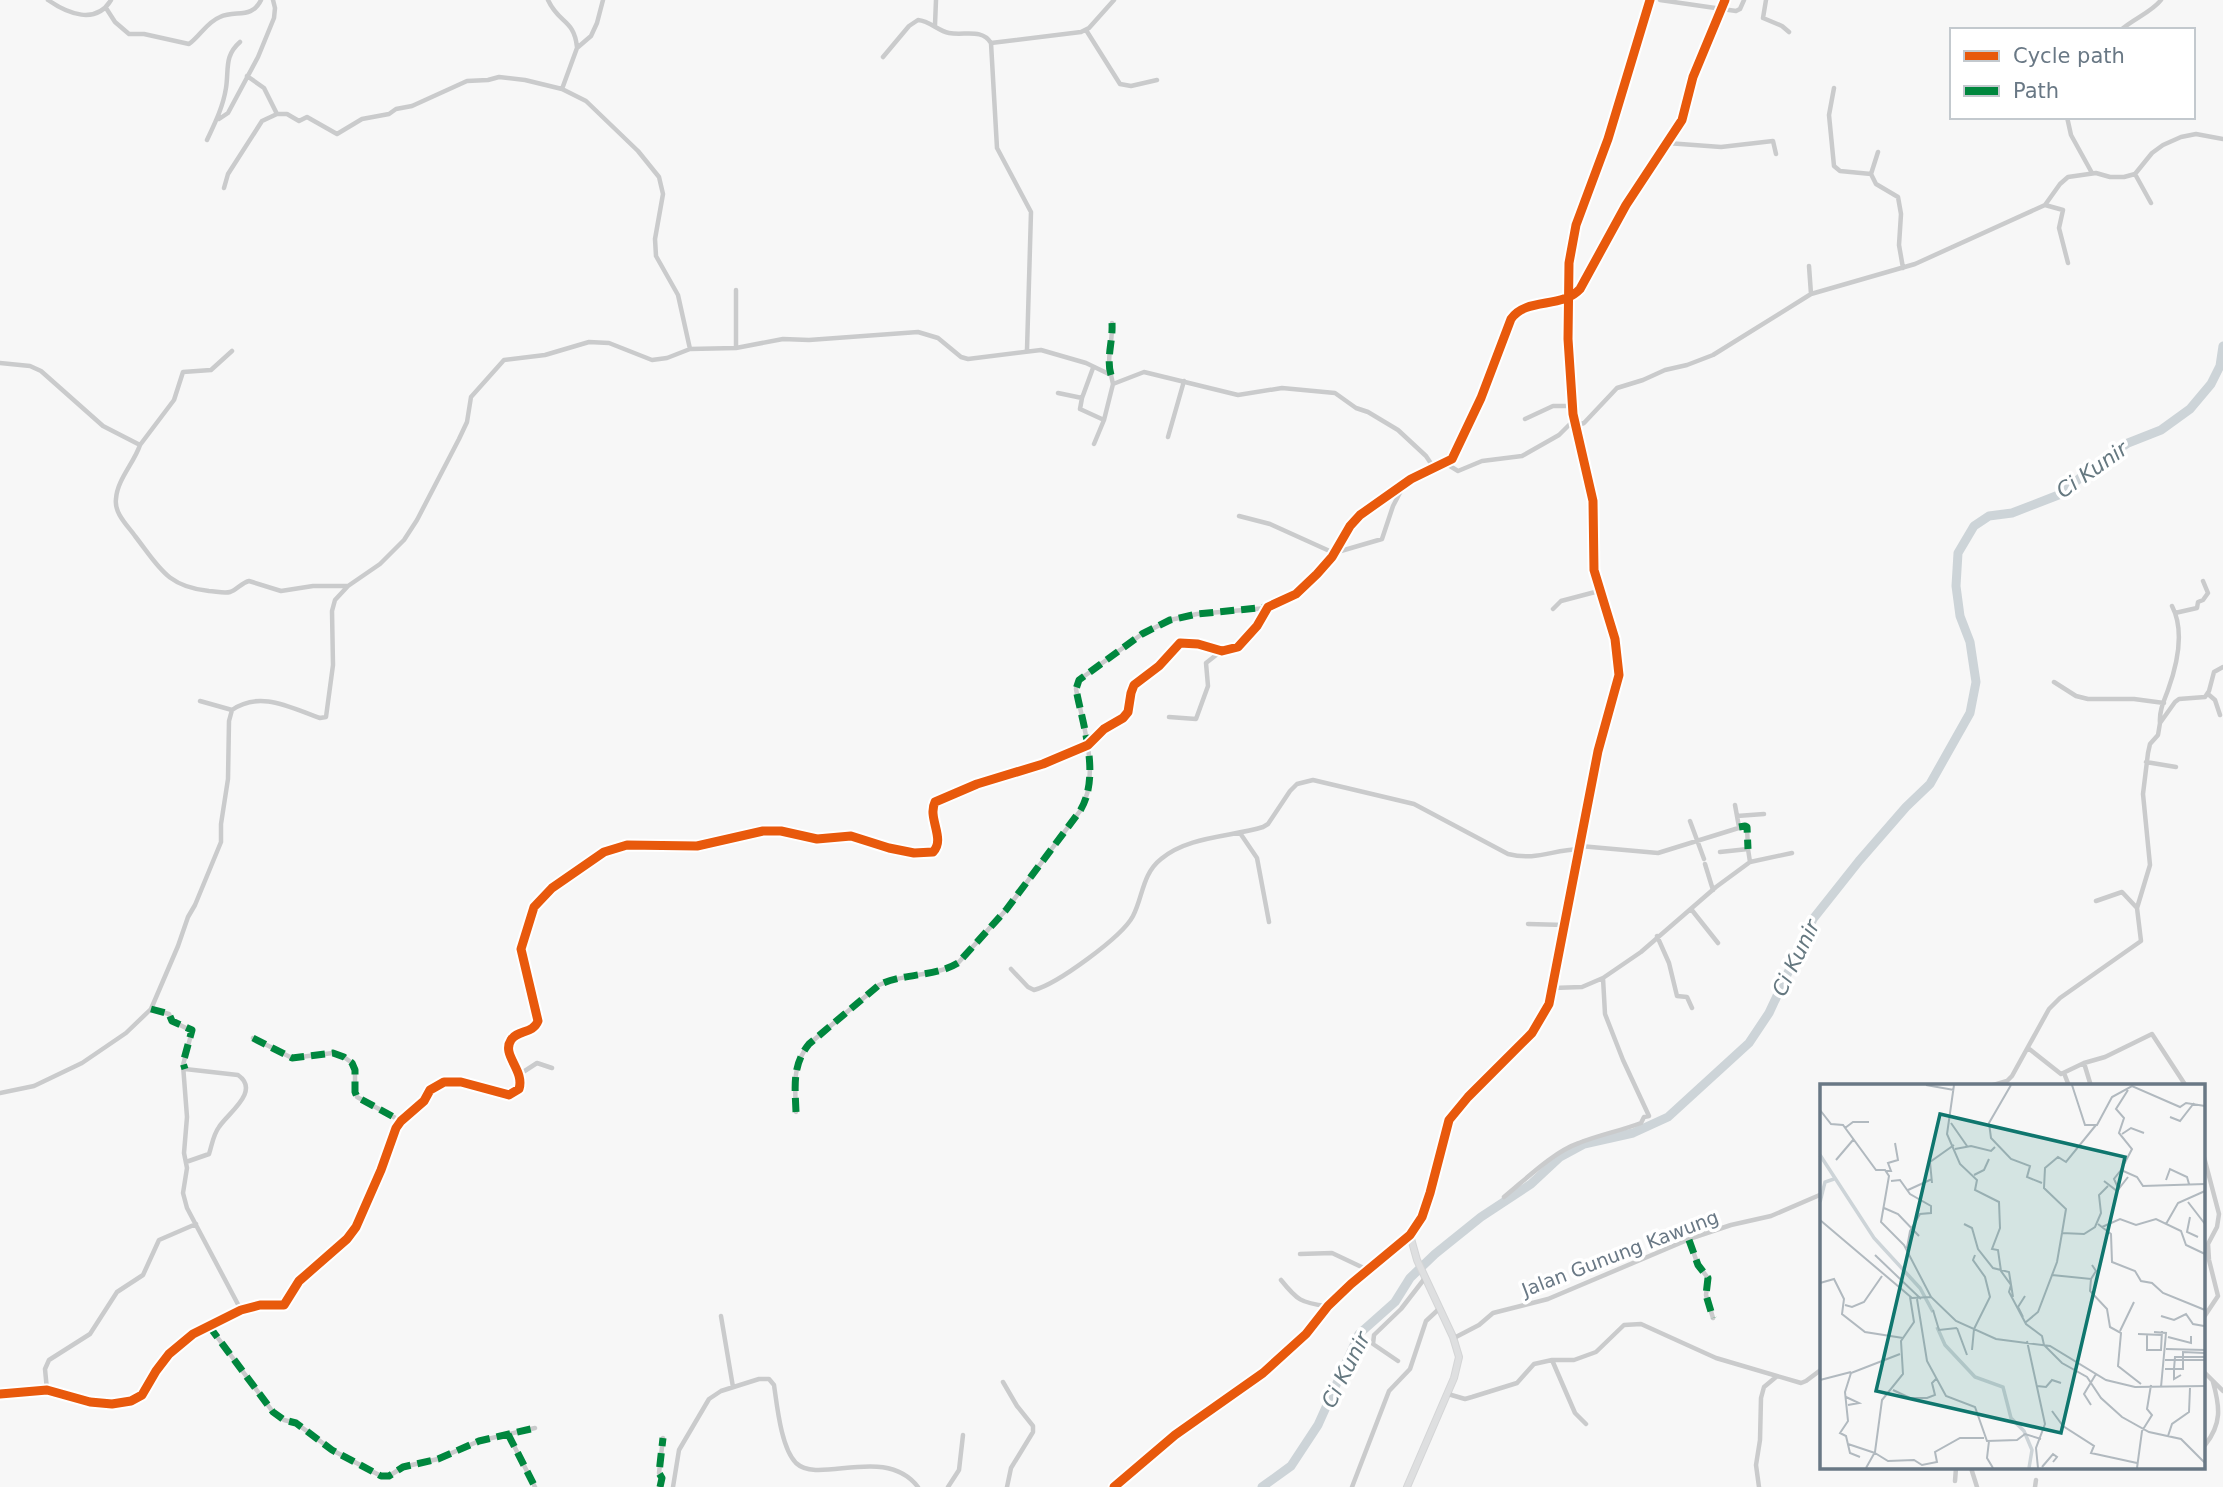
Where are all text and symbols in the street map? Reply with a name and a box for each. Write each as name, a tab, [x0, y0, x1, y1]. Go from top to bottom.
legend	[1950, 28, 2195, 119]
text: Cycle path	[2013, 44, 2125, 68]
text: Path	[2013, 79, 2059, 103]
water label: Ci Kunir	[2052, 436, 2133, 503]
water label: Ci Kunir	[1767, 915, 1825, 1000]
inset map	[1820, 1084, 2206, 1470]
street label: Jalan Gunung Kawung	[1518, 1205, 1721, 1301]
water label: Ci Kunir	[1317, 1327, 1376, 1412]

